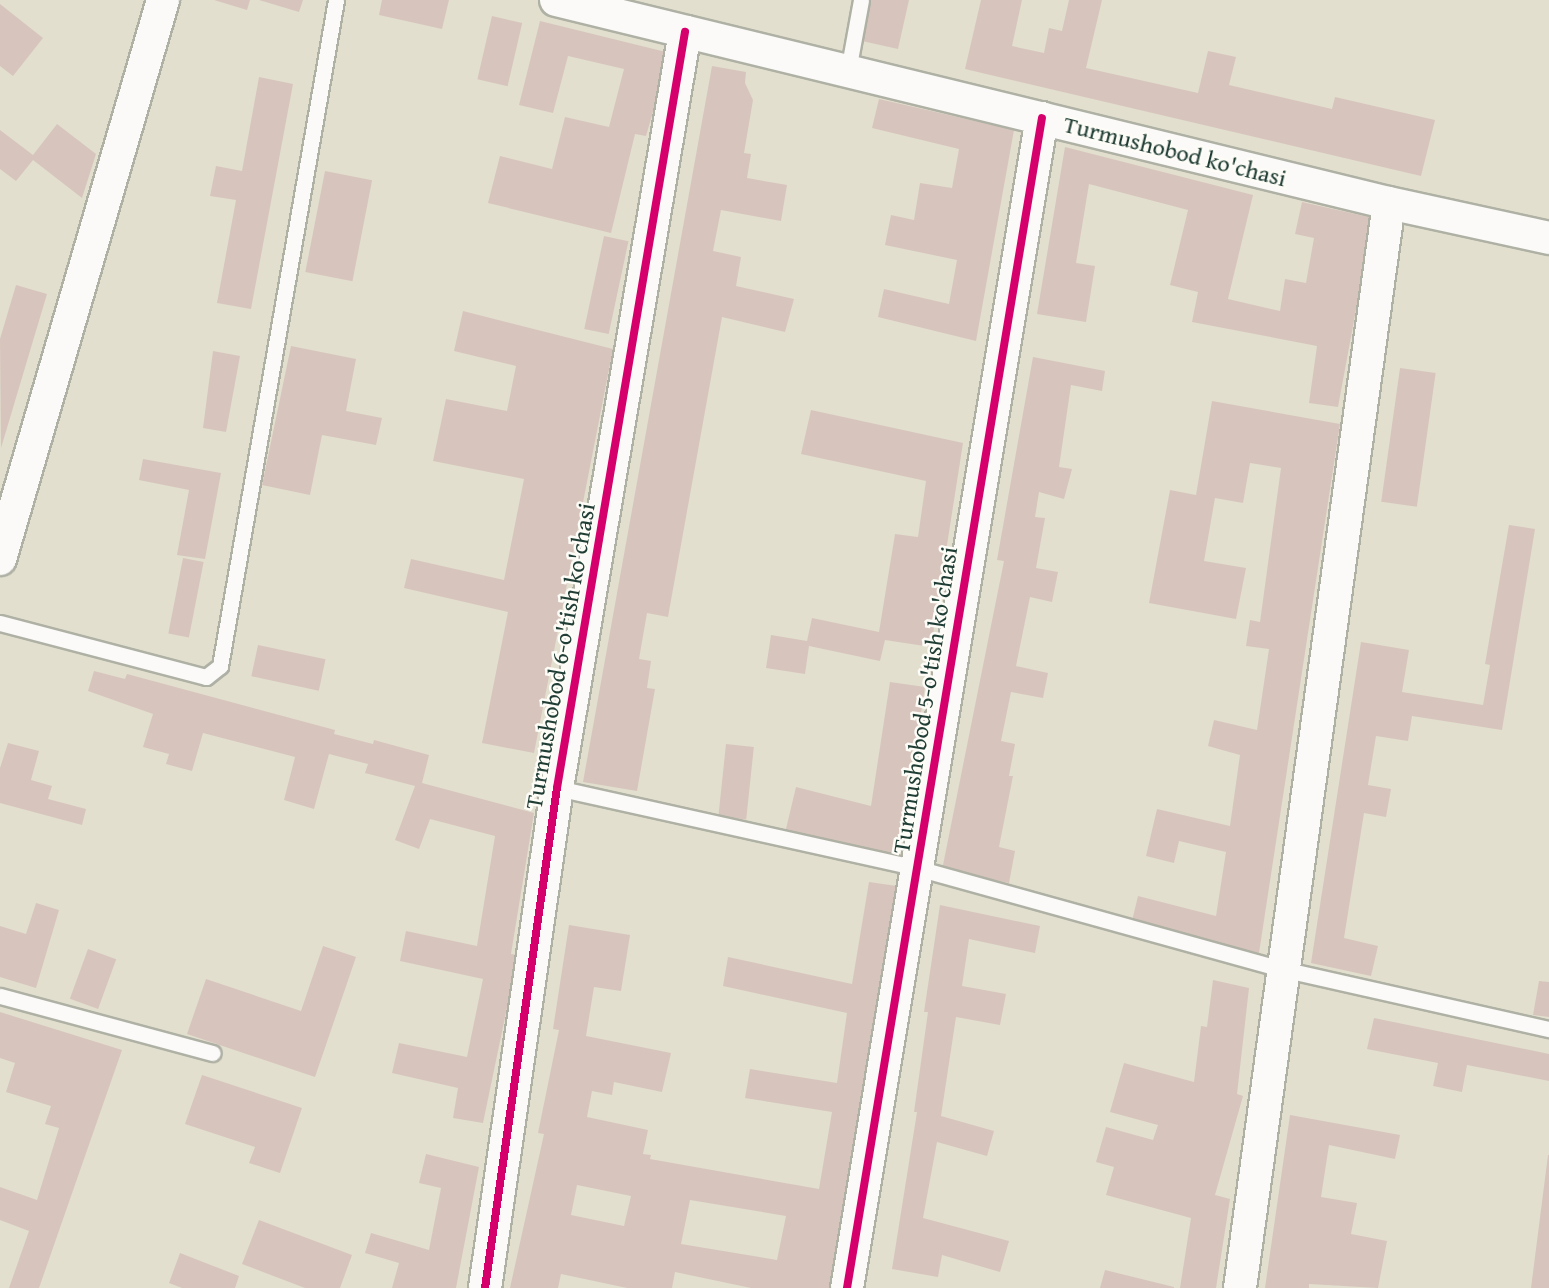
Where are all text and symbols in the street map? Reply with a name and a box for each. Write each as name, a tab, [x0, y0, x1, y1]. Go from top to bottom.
street label: Turmushobod ko'chasi	[1061, 109, 1289, 193]
street label: Turmushobod 6-o'tish ko'chasi	[519, 501, 601, 811]
street label: Turmushobod 5-o'tish ko'chasi	[887, 545, 963, 855]

